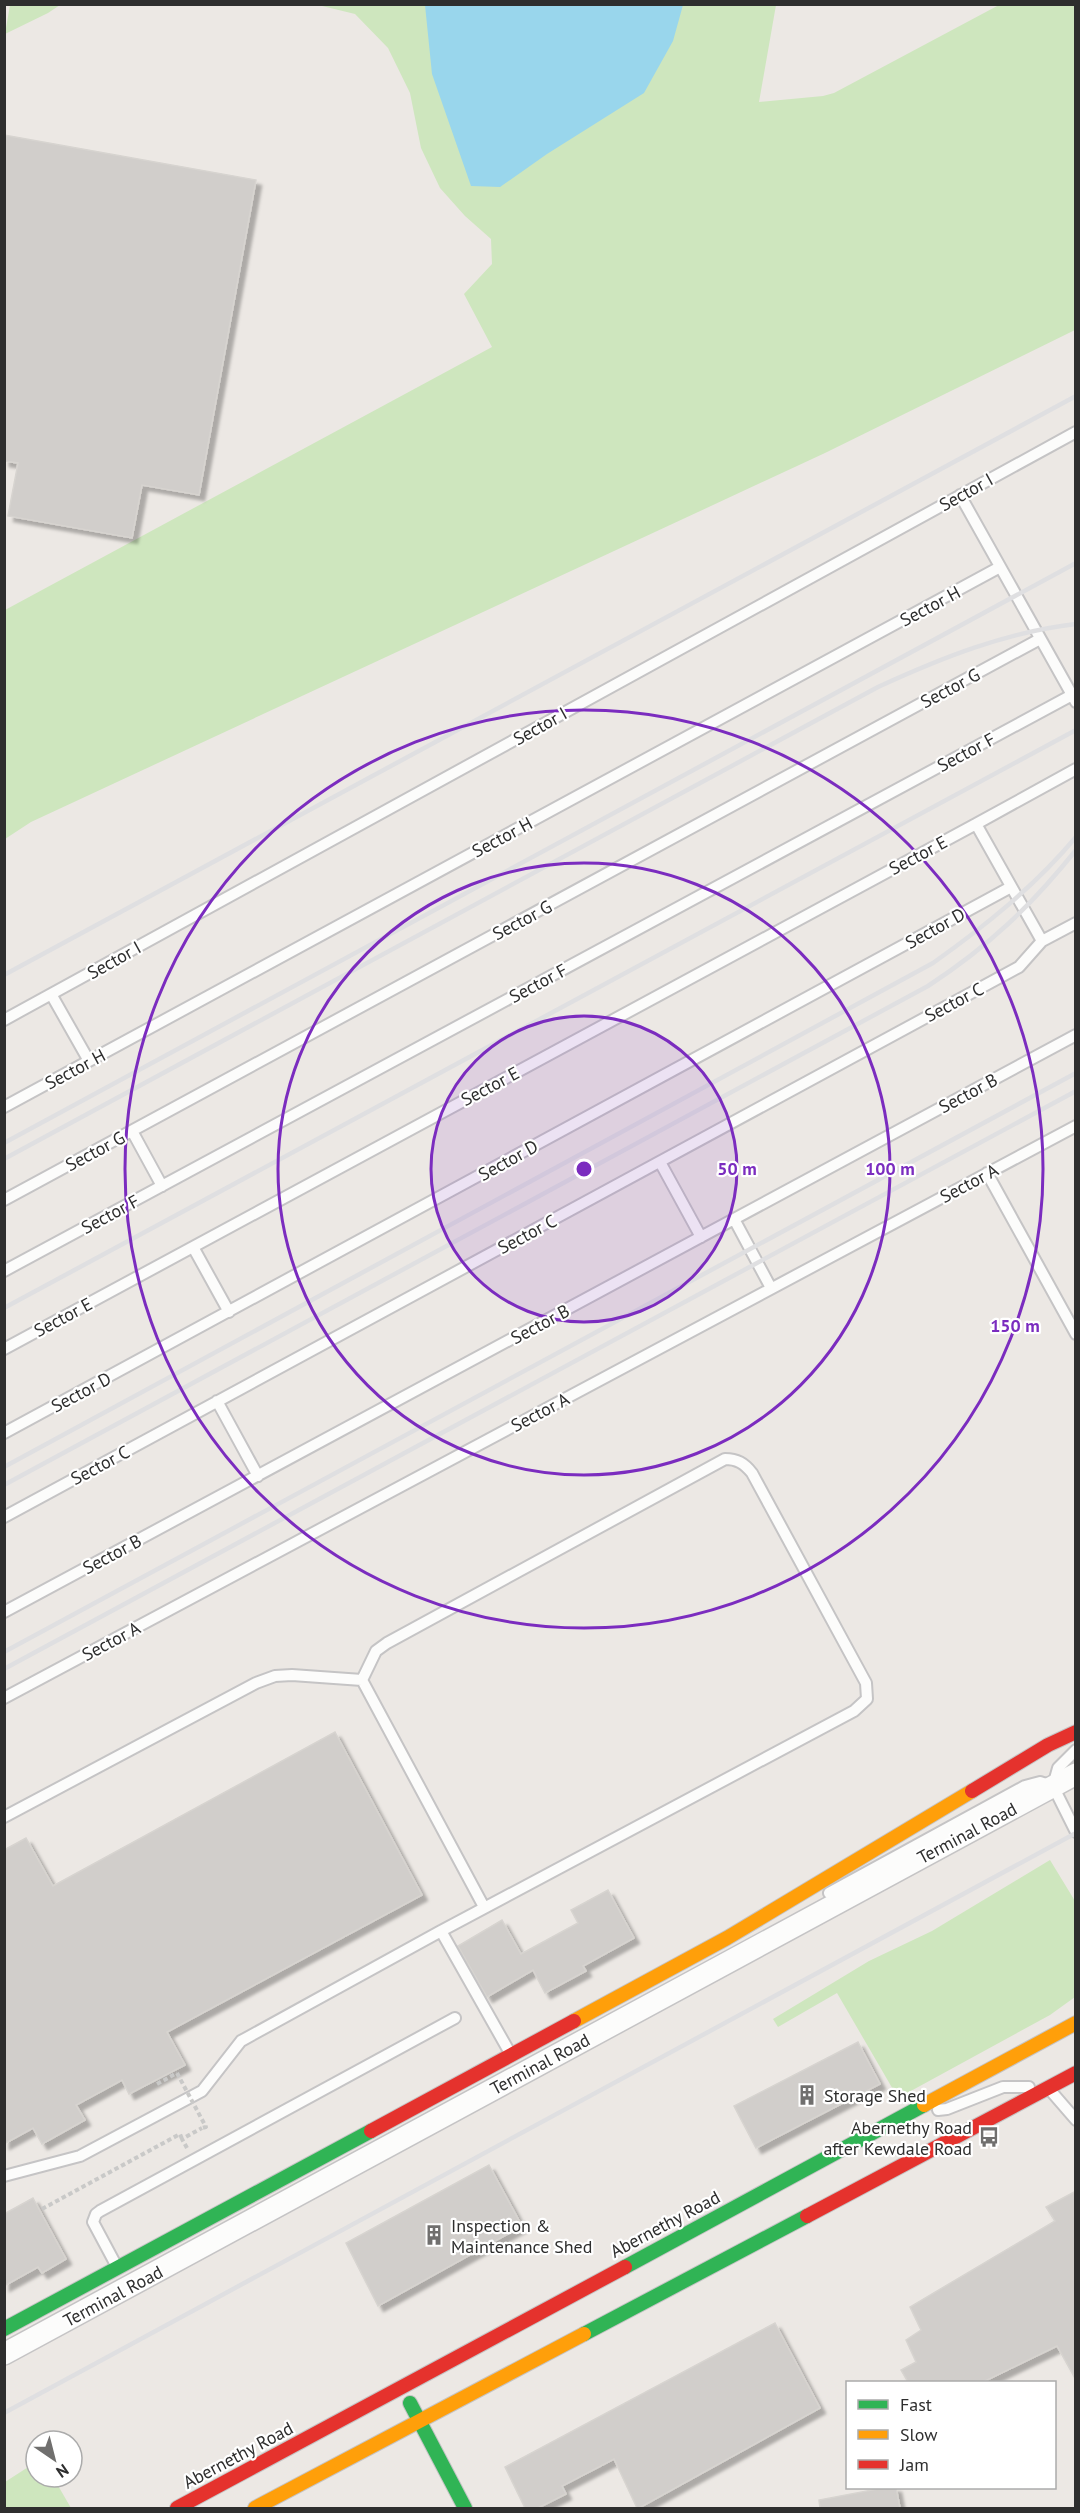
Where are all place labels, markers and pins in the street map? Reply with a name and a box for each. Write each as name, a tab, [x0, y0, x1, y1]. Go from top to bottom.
centre of rings	[574, 1159, 594, 1179]
building icon: Storage Shed	[795, 2083, 819, 2107]
place label: Storage Shed	[824, 2084, 926, 2107]
place label: Abernethy Road after Kewdale Road	[823, 2116, 972, 2160]
bus stop icon: Abernethy Road after Kewdale Road	[977, 2125, 1001, 2149]
place label: Inspection & Maintenance Shed	[451, 2214, 592, 2258]
building icon: Inspection & Maintenance Shed	[422, 2223, 446, 2247]

